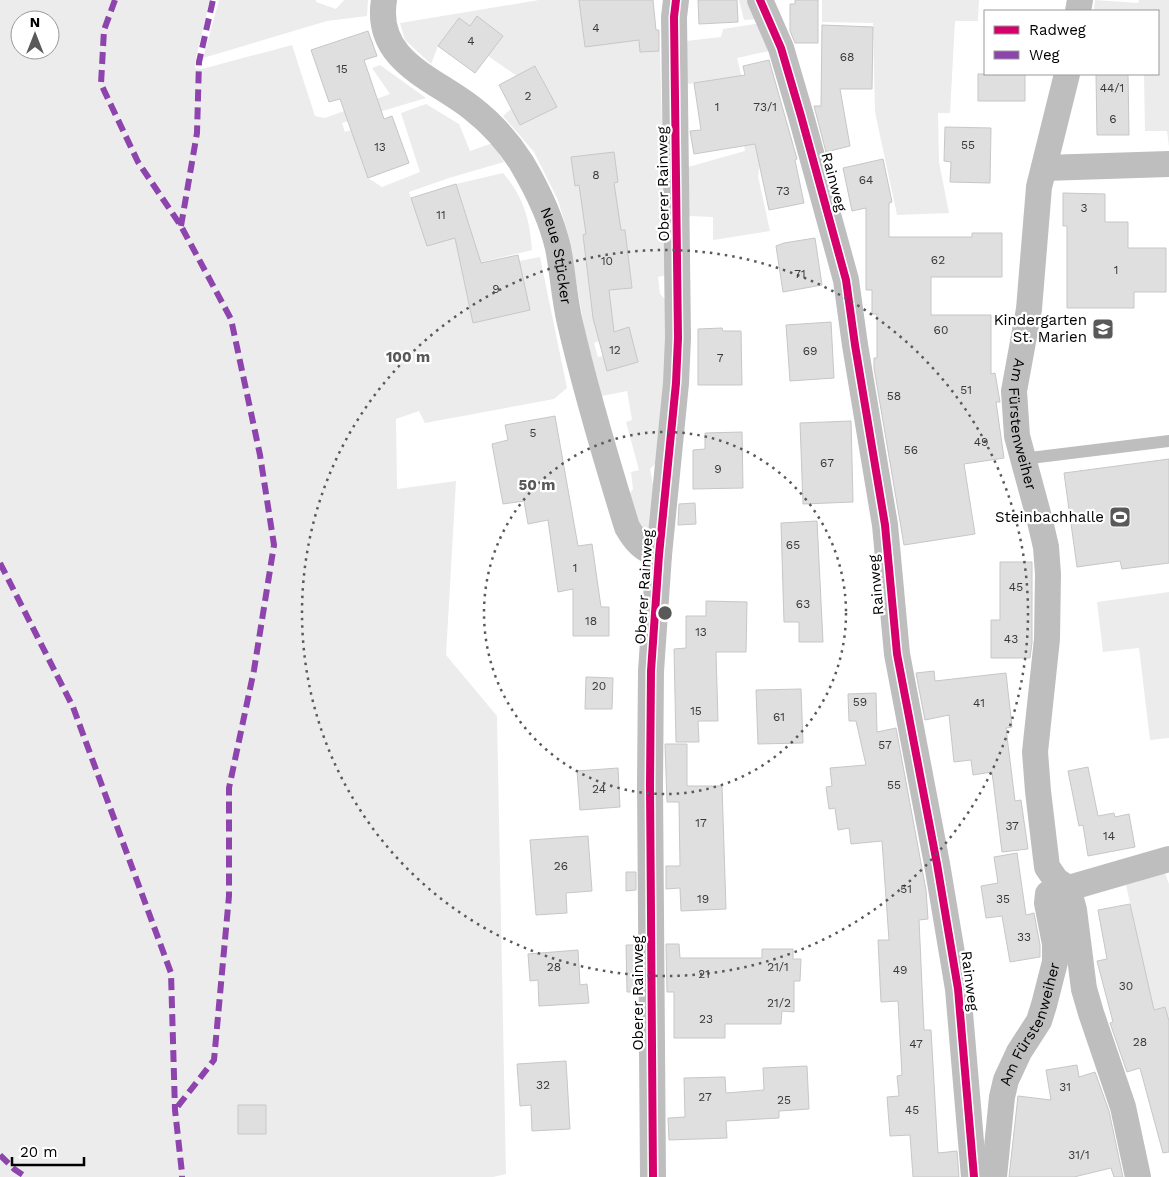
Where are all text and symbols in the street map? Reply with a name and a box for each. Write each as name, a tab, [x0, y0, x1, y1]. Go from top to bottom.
north arrow	[10, 10, 60, 60]
legend	[984, 10, 1159, 75]
text: N	[30, 14, 40, 30]
house number: 4	[592, 21, 600, 35]
text: Radweg	[1029, 21, 1086, 39]
house number: 4	[467, 34, 475, 48]
text: Weg	[1029, 46, 1060, 64]
house number: 68	[840, 50, 854, 64]
house number: 15	[336, 62, 348, 76]
house number: 44/1	[1100, 81, 1124, 95]
house number: 2	[525, 89, 532, 103]
house number: 1	[715, 100, 719, 114]
house number: 73/1	[753, 100, 777, 114]
house number: 6	[1109, 112, 1117, 126]
street label: Oberer Rainweg	[653, 126, 673, 242]
house number: 55	[961, 138, 975, 152]
house number: 13	[374, 140, 386, 154]
street label: Rainweg	[817, 150, 851, 214]
house number: 8	[592, 168, 600, 182]
house number: 64	[859, 173, 873, 187]
house number: 73	[776, 184, 790, 198]
house number: 3	[1081, 201, 1088, 215]
street label: Neue Stücker	[537, 204, 575, 306]
house number: 11	[436, 208, 446, 222]
house number: 62	[931, 253, 945, 267]
house number: 10	[601, 254, 613, 268]
house number: 1	[1114, 263, 1118, 277]
house number: 71	[794, 267, 806, 281]
house number: 9	[492, 282, 500, 296]
place label: Kindergarten St. Marien	[994, 311, 1087, 346]
school or university icon: Kindergarten St. Marien	[1091, 317, 1115, 341]
house number: 60	[934, 323, 948, 337]
house number: 12	[609, 343, 621, 357]
house number: 69	[803, 344, 817, 358]
text: 100 m	[386, 348, 430, 366]
house number: 7	[717, 351, 724, 365]
street label: Am Fürstenweiher	[1005, 357, 1040, 492]
house number: 51	[960, 383, 972, 397]
house number: 58	[887, 389, 901, 403]
house number: 5	[530, 426, 537, 440]
house number: 49	[974, 435, 988, 449]
house number: 56	[904, 443, 918, 457]
house number: 67	[820, 456, 834, 470]
house number: 9	[714, 462, 722, 476]
text: 50 m	[519, 476, 555, 494]
sports icon: Steinbachhalle	[1108, 505, 1132, 529]
place label: Steinbachhalle	[995, 508, 1104, 526]
street label: Oberer Rainweg	[631, 529, 657, 645]
house number: 65	[786, 538, 800, 552]
street label: Rainweg	[864, 554, 888, 616]
house number: 1	[573, 561, 577, 575]
house number: 45	[1009, 580, 1023, 594]
house number: 63	[796, 597, 810, 611]
centre of rings	[656, 604, 674, 622]
house number: 18	[585, 614, 597, 628]
house number: 13	[695, 625, 707, 639]
house number: 43	[1004, 632, 1018, 646]
house number: 20	[592, 679, 606, 693]
house number: 59	[853, 695, 867, 709]
house number: 41	[973, 696, 985, 710]
house number: 15	[690, 704, 702, 718]
house number: 61	[773, 710, 785, 724]
house number: 57	[878, 738, 892, 752]
house number: 55	[887, 778, 901, 792]
house number: 24	[592, 782, 606, 796]
house number: 17	[695, 816, 707, 830]
house number: 37	[1005, 819, 1019, 833]
house number: 14	[1103, 829, 1115, 843]
house number: 26	[554, 859, 568, 873]
house number: 51	[900, 882, 912, 896]
house number: 19	[697, 892, 709, 906]
house number: 35	[996, 892, 1010, 906]
house number: 33	[1017, 930, 1031, 944]
street label: Oberer Rainweg	[629, 935, 647, 1051]
street label: Rainweg	[957, 950, 983, 1012]
house number: 28	[547, 960, 561, 974]
house number: 21/1	[767, 960, 789, 974]
street label: Am Fürstenweiher	[996, 961, 1064, 1088]
house number: 49	[893, 963, 907, 977]
house number: 21	[698, 967, 710, 981]
house number: 30	[1119, 979, 1133, 993]
house number: 21/2	[767, 996, 791, 1010]
house number: 23	[699, 1012, 713, 1026]
house number: 28	[1133, 1035, 1147, 1049]
house number: 47	[909, 1037, 923, 1051]
house number: 32	[536, 1078, 550, 1092]
house number: 31	[1059, 1080, 1071, 1094]
house number: 27	[698, 1090, 712, 1104]
house number: 25	[777, 1093, 791, 1107]
house number: 45	[905, 1103, 919, 1117]
scale bar	[12, 1134, 85, 1166]
text: 20 m	[20, 1143, 58, 1161]
house number: 31/1	[1068, 1148, 1090, 1162]

